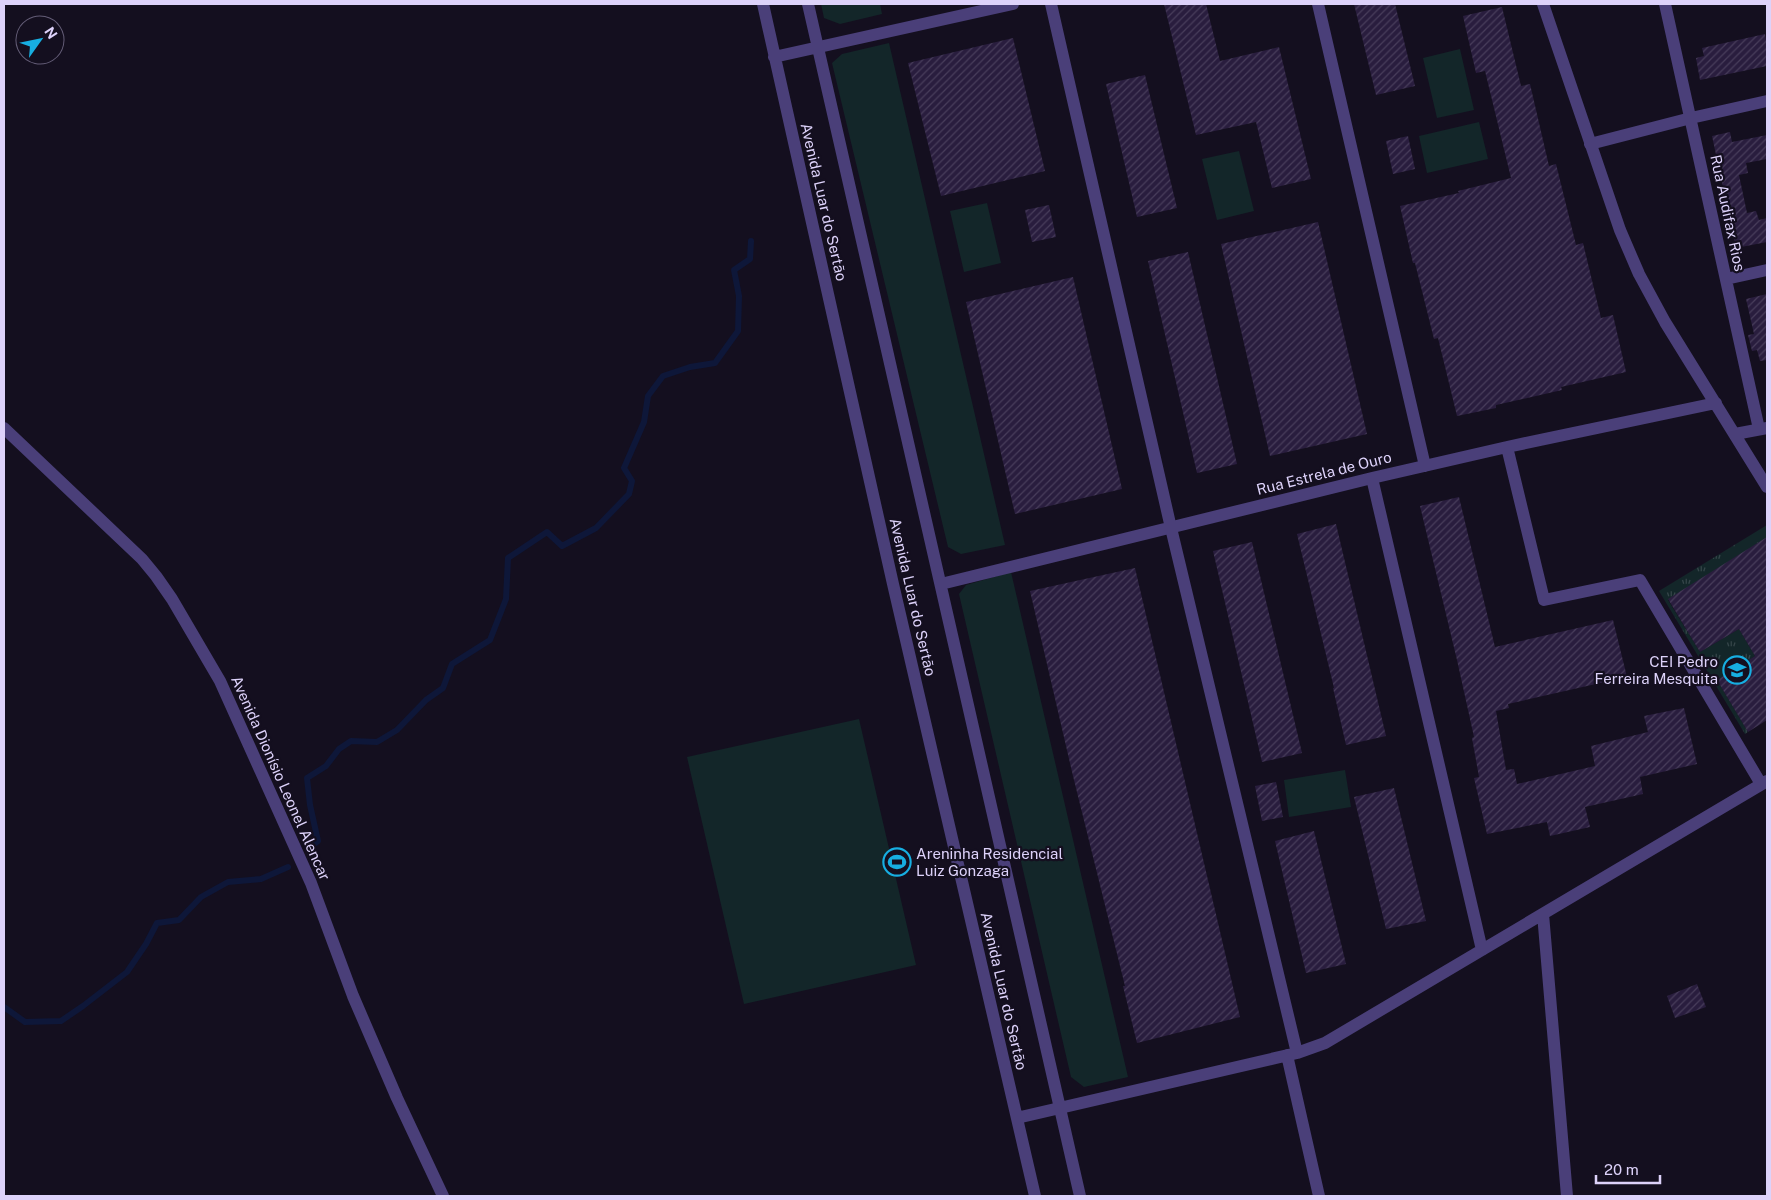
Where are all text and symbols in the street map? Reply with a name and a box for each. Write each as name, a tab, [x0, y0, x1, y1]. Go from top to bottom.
north arrow	[15, 15, 65, 65]
text: N	[41, 24, 61, 42]
street label: Avenida Luar do Sertão	[798, 121, 850, 283]
street label: Rua Audifax Rios	[1707, 153, 1749, 273]
street label: Rua Estrela de Ouro	[1255, 448, 1393, 498]
street label: Avenida Luar do Sertão	[887, 516, 939, 678]
place label: CEI Pedro Ferreira Mesquita	[1595, 653, 1718, 687]
school or university icon: CEI Pedro Ferreira Mesquita	[1722, 655, 1752, 685]
street label: Avenida Dionísio Leonel Alencar	[228, 673, 334, 883]
place label: Areninha Residencial Luiz Gonzaga	[916, 845, 1063, 879]
sports icon: Areninha Residencial Luiz Gonzaga	[882, 847, 912, 877]
street label: Avenida Luar do Sertão	[978, 910, 1030, 1072]
scale bar	[1596, 1152, 1660, 1184]
text: 20 m	[1604, 1161, 1639, 1178]

